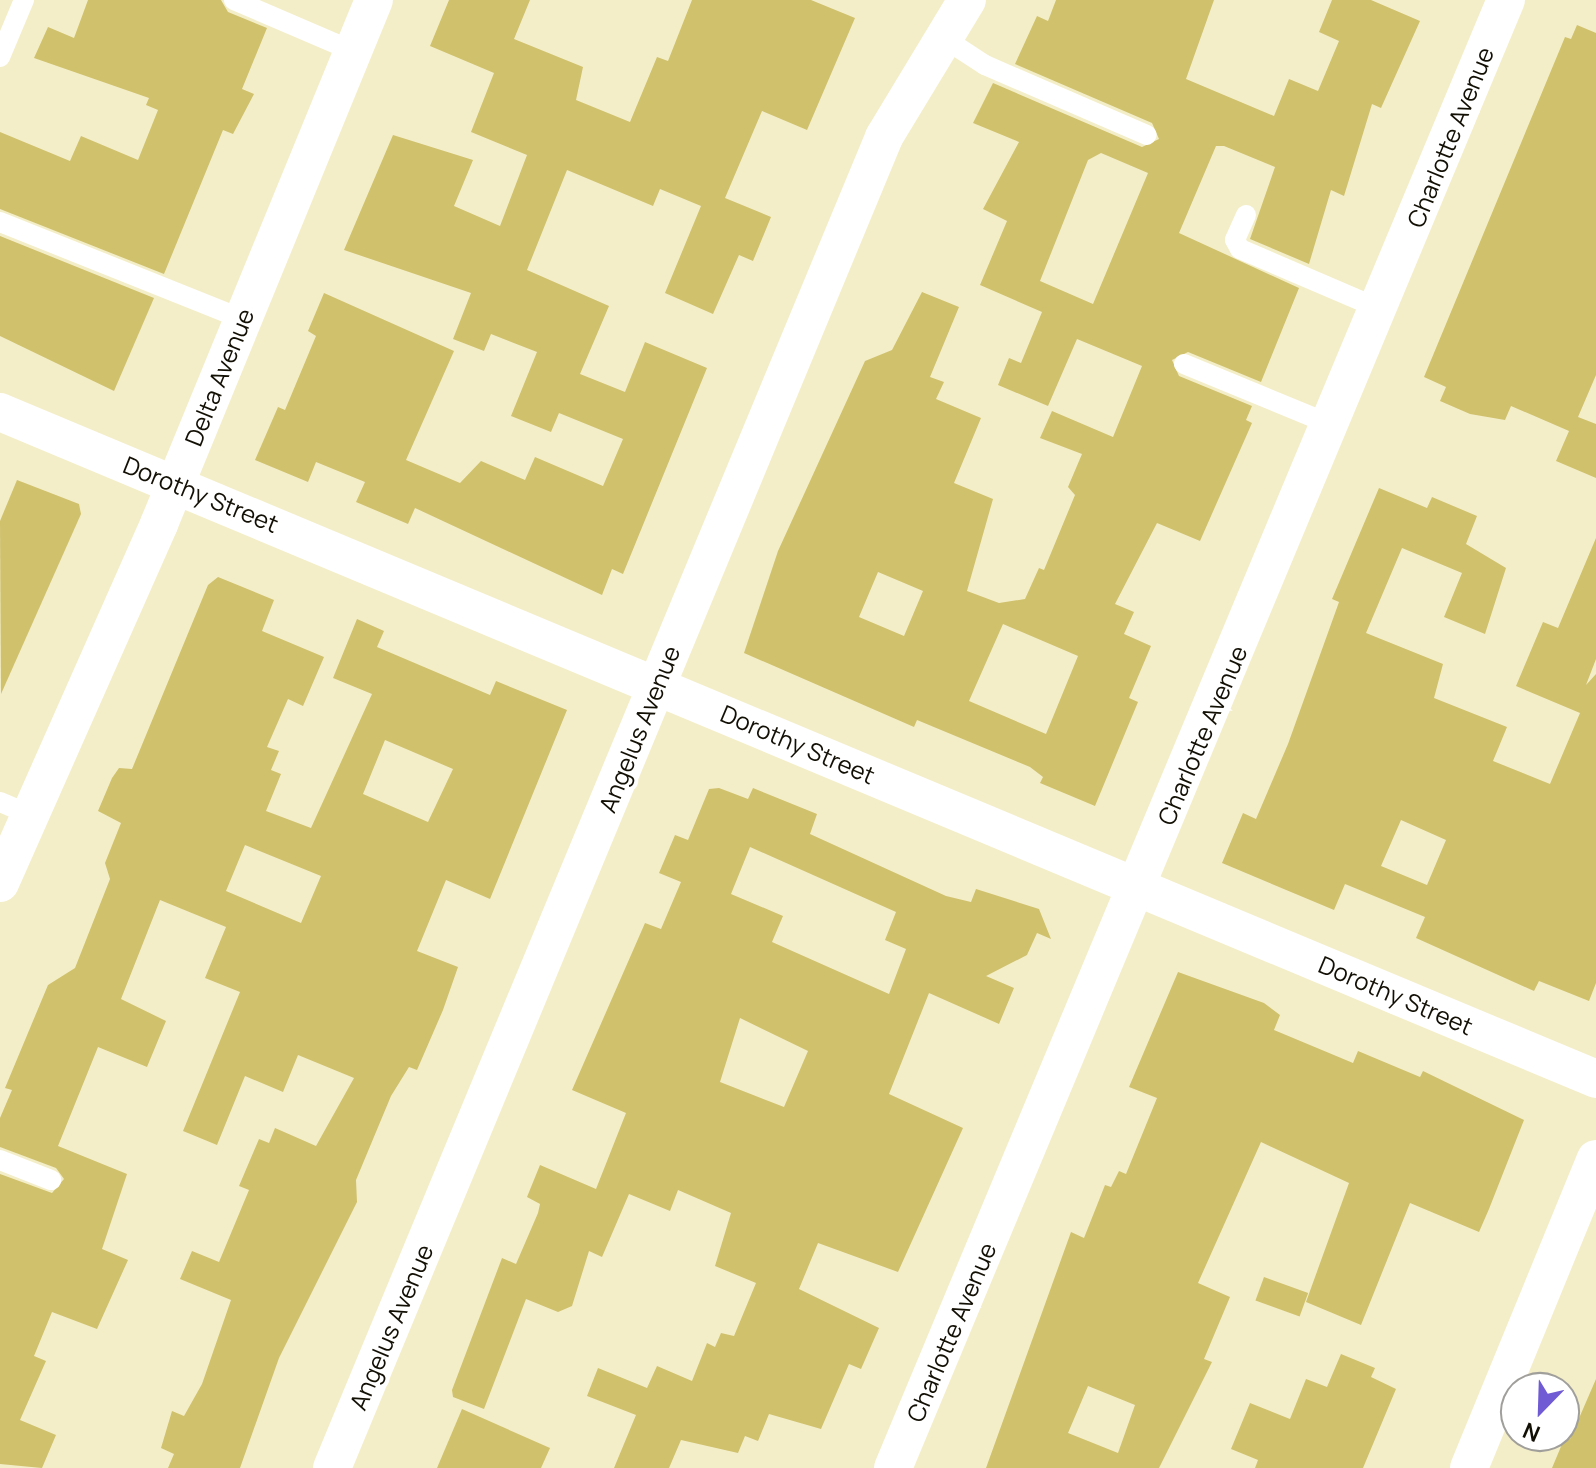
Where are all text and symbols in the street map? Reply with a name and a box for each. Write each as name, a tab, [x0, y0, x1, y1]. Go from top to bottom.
street label: Charlotte Avenue	[1401, 43, 1499, 231]
street label: Delta Avenue	[178, 304, 260, 450]
street label: Dorothy Street	[119, 450, 283, 538]
street label: Angelus Avenue	[592, 641, 686, 817]
street label: Charlotte Avenue	[1151, 641, 1253, 829]
street label: Dorothy Street	[717, 699, 879, 789]
street label: Dorothy Street	[1315, 950, 1477, 1040]
street label: Charlotte Avenue	[900, 1238, 1002, 1426]
street label: Angelus Avenue	[343, 1240, 439, 1414]
north arrow	[1500, 1372, 1580, 1452]
text: N	[1518, 1415, 1545, 1449]

